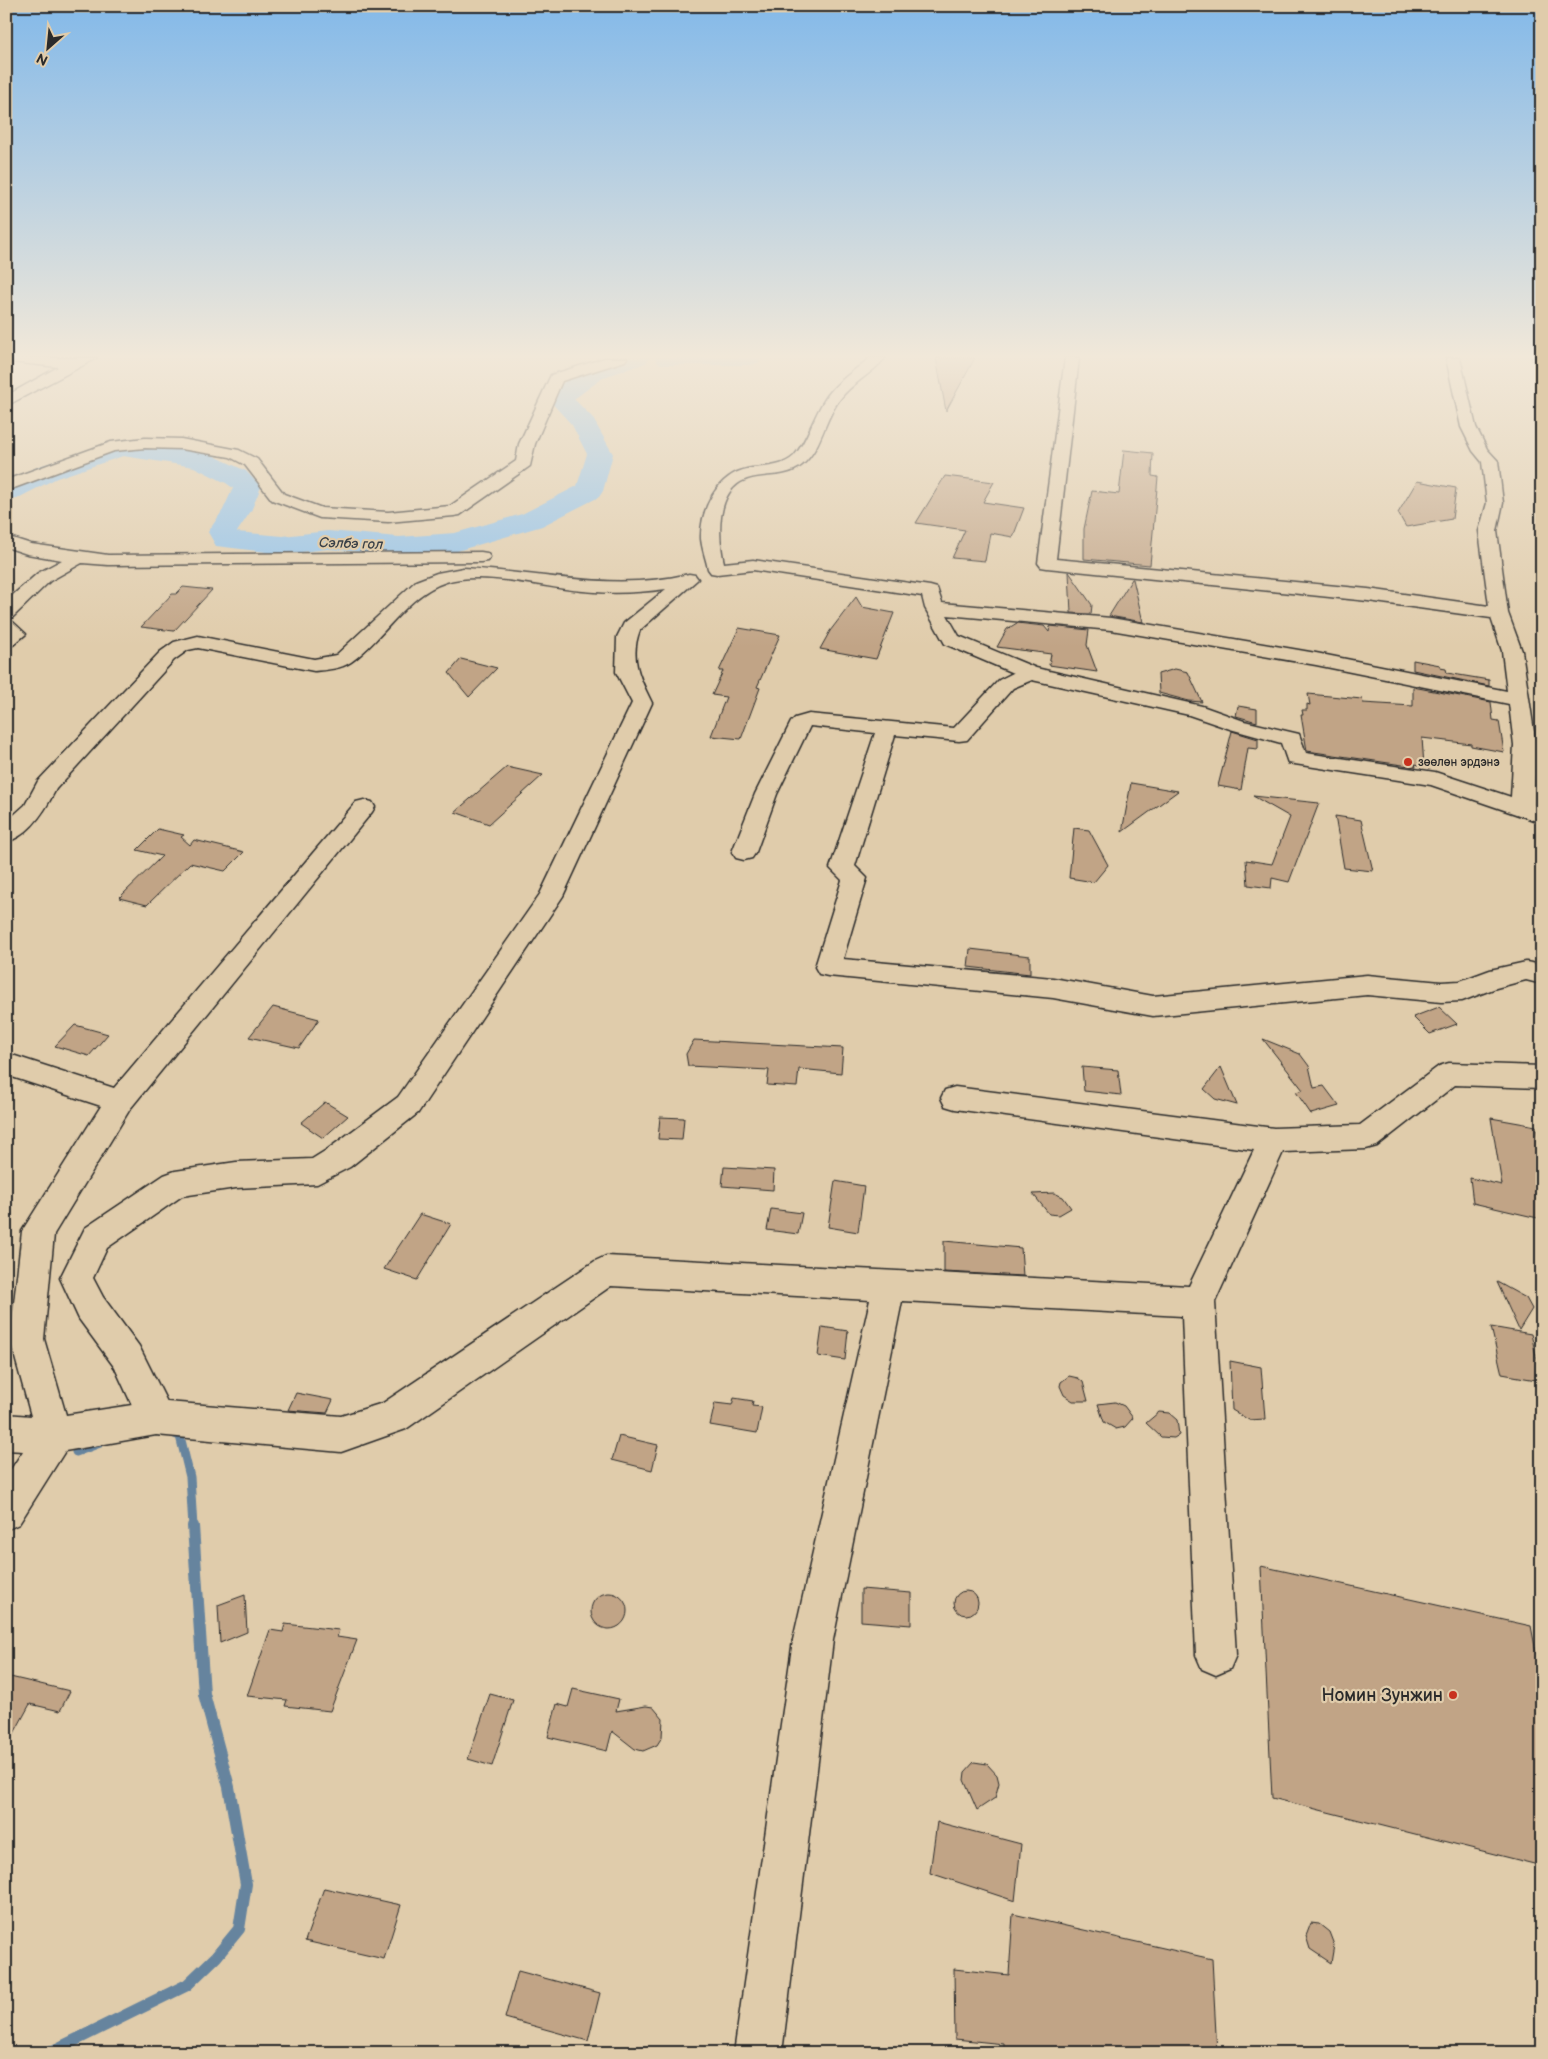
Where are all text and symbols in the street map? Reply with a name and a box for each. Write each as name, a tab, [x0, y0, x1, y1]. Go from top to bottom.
north arrow	[22, 22, 72, 72]
text: N	[34, 49, 51, 69]
water label: Сэлбэ гол	[319, 534, 383, 553]
place label: зөөлөн эрдэнэ	[1418, 755, 1500, 770]
marker: зөөлөн эрдэнэ	[1402, 756, 1414, 768]
place label: Номин Зунжин	[1322, 1685, 1443, 1706]
marker: Номин Зунжин	[1447, 1689, 1459, 1701]

